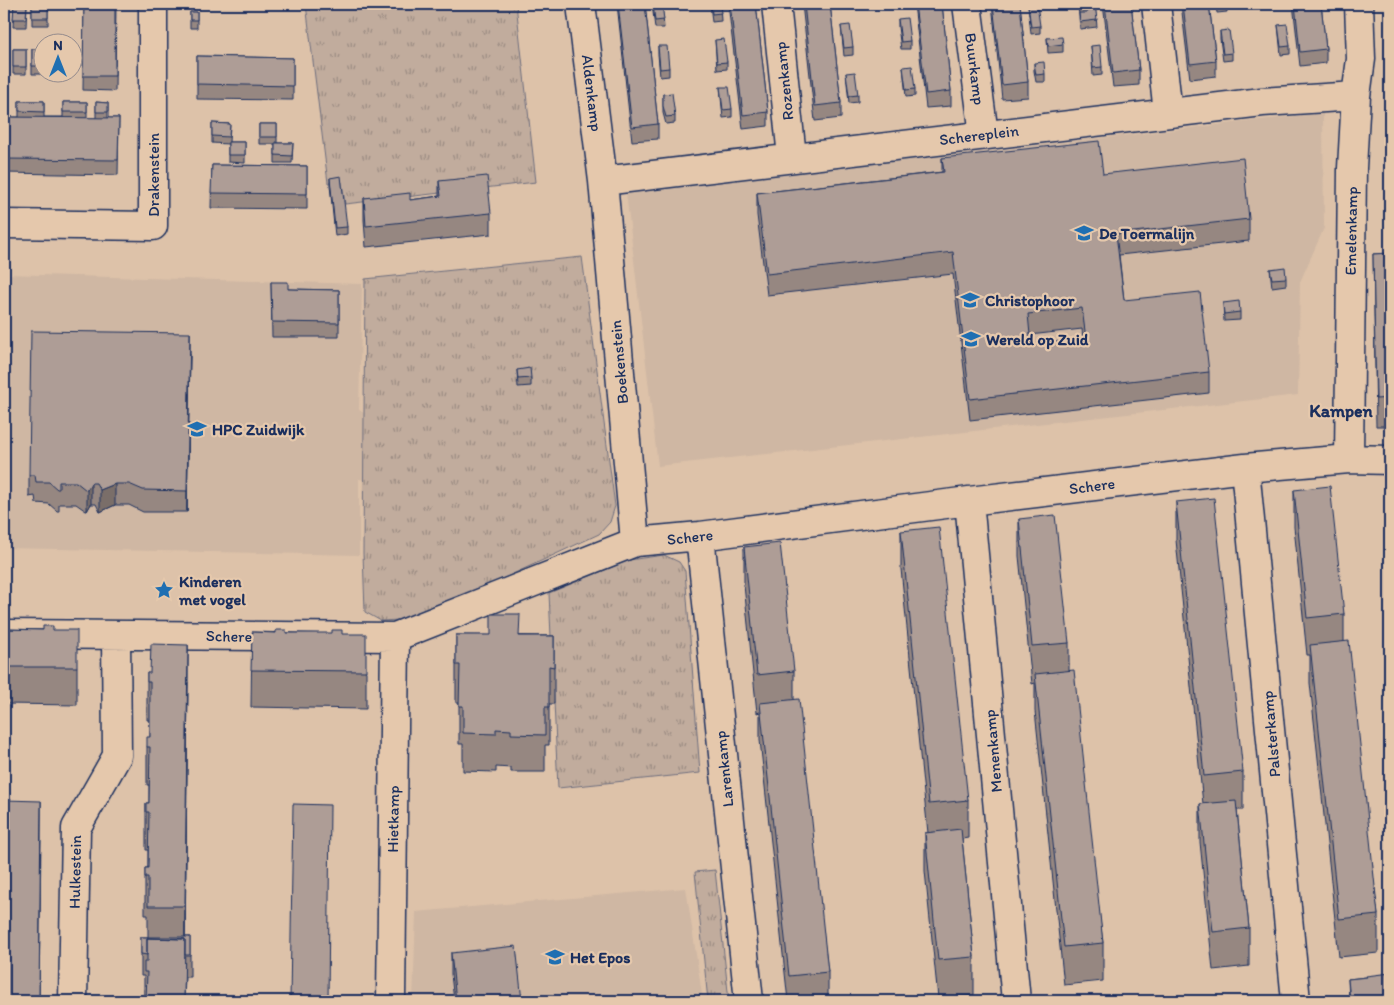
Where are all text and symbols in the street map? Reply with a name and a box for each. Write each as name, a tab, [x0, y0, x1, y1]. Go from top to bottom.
north arrow	[32, 32, 82, 82]
street label: Buurkamp	[961, 32, 989, 106]
text: N	[53, 37, 63, 54]
street label: Rozenkamp	[770, 41, 798, 121]
street label: Aldenkamp	[578, 53, 606, 133]
street label: Schereplein	[938, 121, 1020, 149]
street label: Drakenstein	[144, 133, 163, 217]
street label: Emelenkamp	[1341, 186, 1361, 276]
school or university icon: De Toermalijn	[1073, 222, 1095, 244]
place label: De Toermalijn	[1099, 224, 1195, 244]
school or university icon: Christophoor	[959, 289, 981, 311]
place label: Christophoor	[985, 291, 1075, 311]
street label: Boekenstein	[606, 319, 632, 405]
school or university icon: Wereld op Zuid	[960, 328, 982, 350]
place label: Wereld op Zuid	[986, 330, 1089, 350]
district label: Kampen	[1309, 400, 1374, 422]
school or university icon: HPC Zuidwijk	[186, 418, 208, 440]
place label: HPC Zuidwijk	[212, 420, 305, 440]
street label: Schere	[1068, 474, 1116, 498]
street label: Schere	[666, 525, 714, 549]
place label: Kinderen met vogel	[178, 572, 246, 610]
place icon: Kinderen met vogel	[153, 579, 175, 601]
street label: Schere	[206, 626, 252, 646]
street label: Palsterkamp	[1258, 690, 1284, 778]
street label: Menenkamp	[980, 709, 1006, 793]
street label: Larenkamp	[711, 730, 737, 808]
street label: Hietkamp	[383, 785, 403, 853]
street label: Hulkestein	[65, 834, 85, 909]
school or university icon: Het Epos	[544, 946, 566, 968]
place label: Het Epos	[570, 948, 630, 968]

